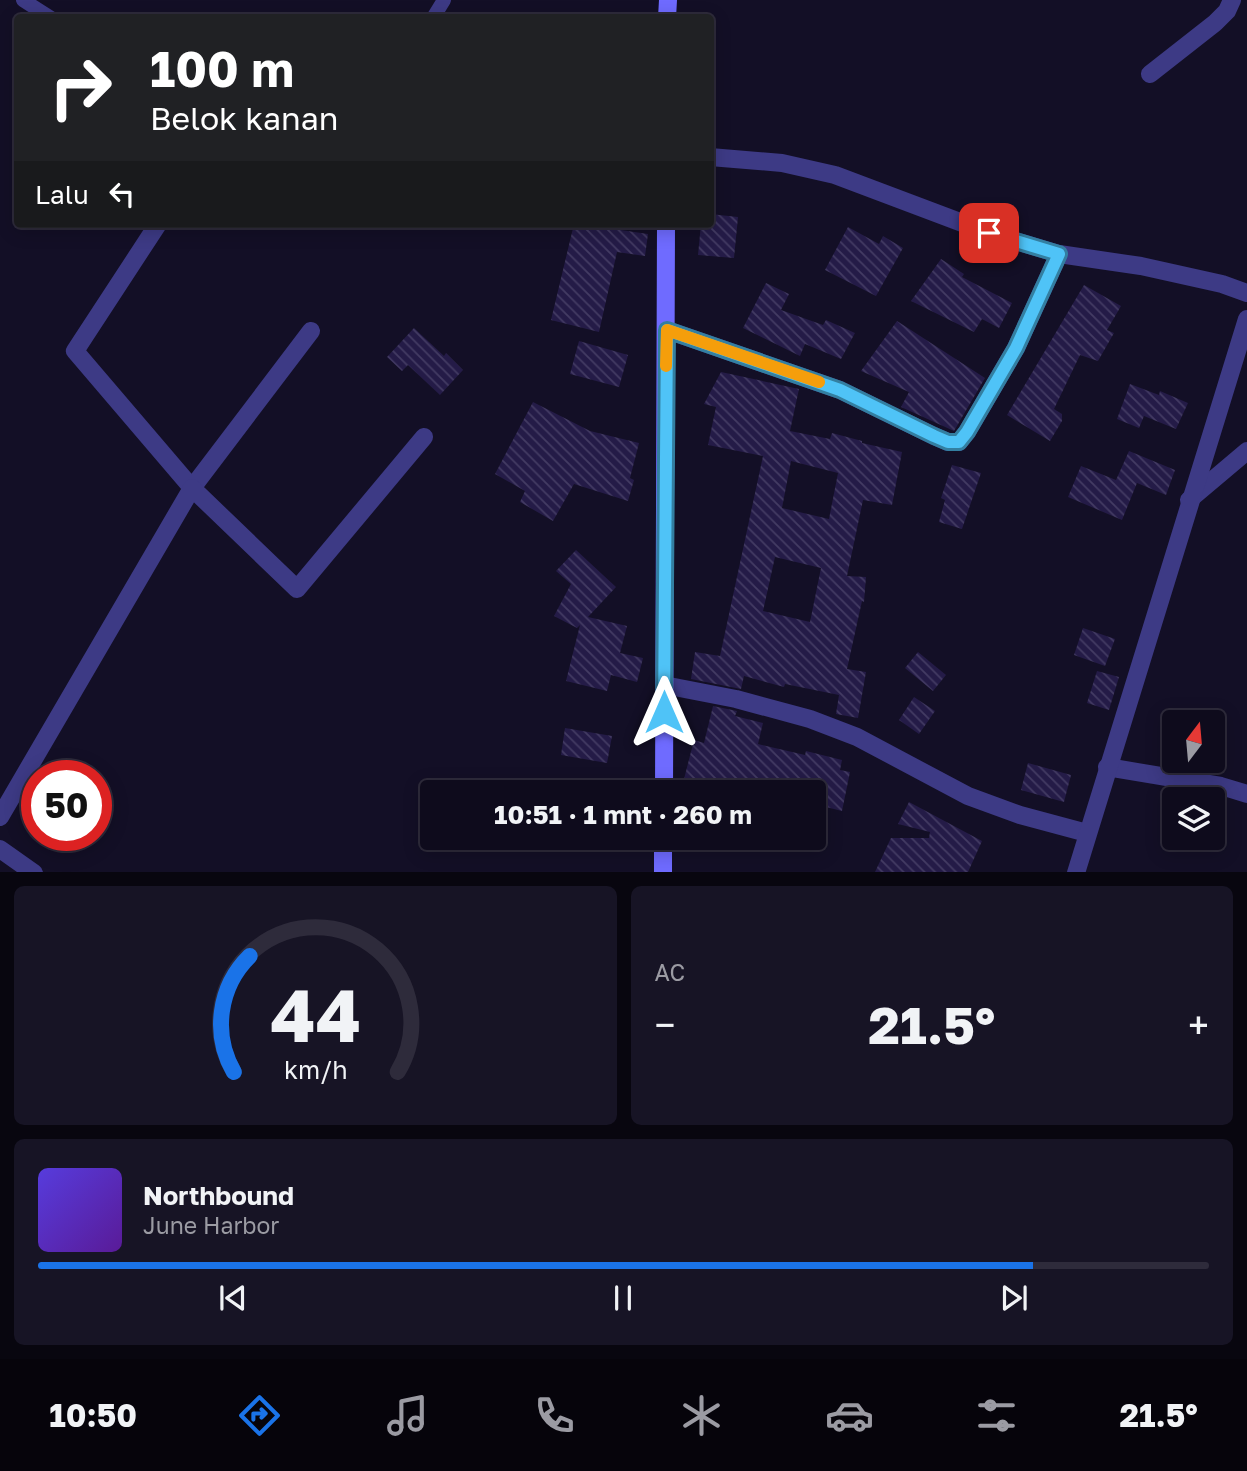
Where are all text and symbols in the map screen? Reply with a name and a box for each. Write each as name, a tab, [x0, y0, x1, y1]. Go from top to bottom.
text: 100 m	[150, 39, 294, 98]
icon: right	[35, 42, 126, 133]
text: Belok kanan	[150, 99, 338, 137]
icon: left	[103, 175, 141, 213]
text: Lalu	[35, 179, 89, 210]
pin	[959, 203, 1019, 263]
icon: arrive	[970, 214, 1008, 252]
position arrow	[627, 675, 701, 749]
north arrow	[1162, 710, 1225, 774]
map controls	[1162, 710, 1225, 850]
speed limit sign: 50	[21, 760, 112, 851]
button: layers	[1162, 787, 1225, 850]
text: 10:51 · 1 mnt · 260 m	[494, 799, 752, 830]
text: AC	[655, 958, 685, 986]
text: 44	[270, 971, 361, 1058]
text: 21.5°	[868, 993, 995, 1055]
text: −	[655, 1002, 675, 1047]
text: +	[1188, 1002, 1209, 1047]
text: km/h	[283, 1053, 347, 1084]
text: Northbound	[143, 1180, 294, 1211]
text: June Harbor	[143, 1211, 279, 1239]
icon: previous	[214, 1279, 252, 1317]
icon: pause	[604, 1279, 642, 1317]
icon: next	[995, 1279, 1033, 1317]
icon: directions	[235, 1391, 284, 1440]
icon: music	[383, 1391, 432, 1440]
icon: phone	[530, 1391, 579, 1440]
icon: climate	[677, 1391, 726, 1440]
icon: car	[825, 1391, 874, 1440]
icon: filters	[972, 1391, 1021, 1440]
text: 10:50	[49, 1396, 137, 1434]
text: 21.5°	[1120, 1396, 1198, 1434]

